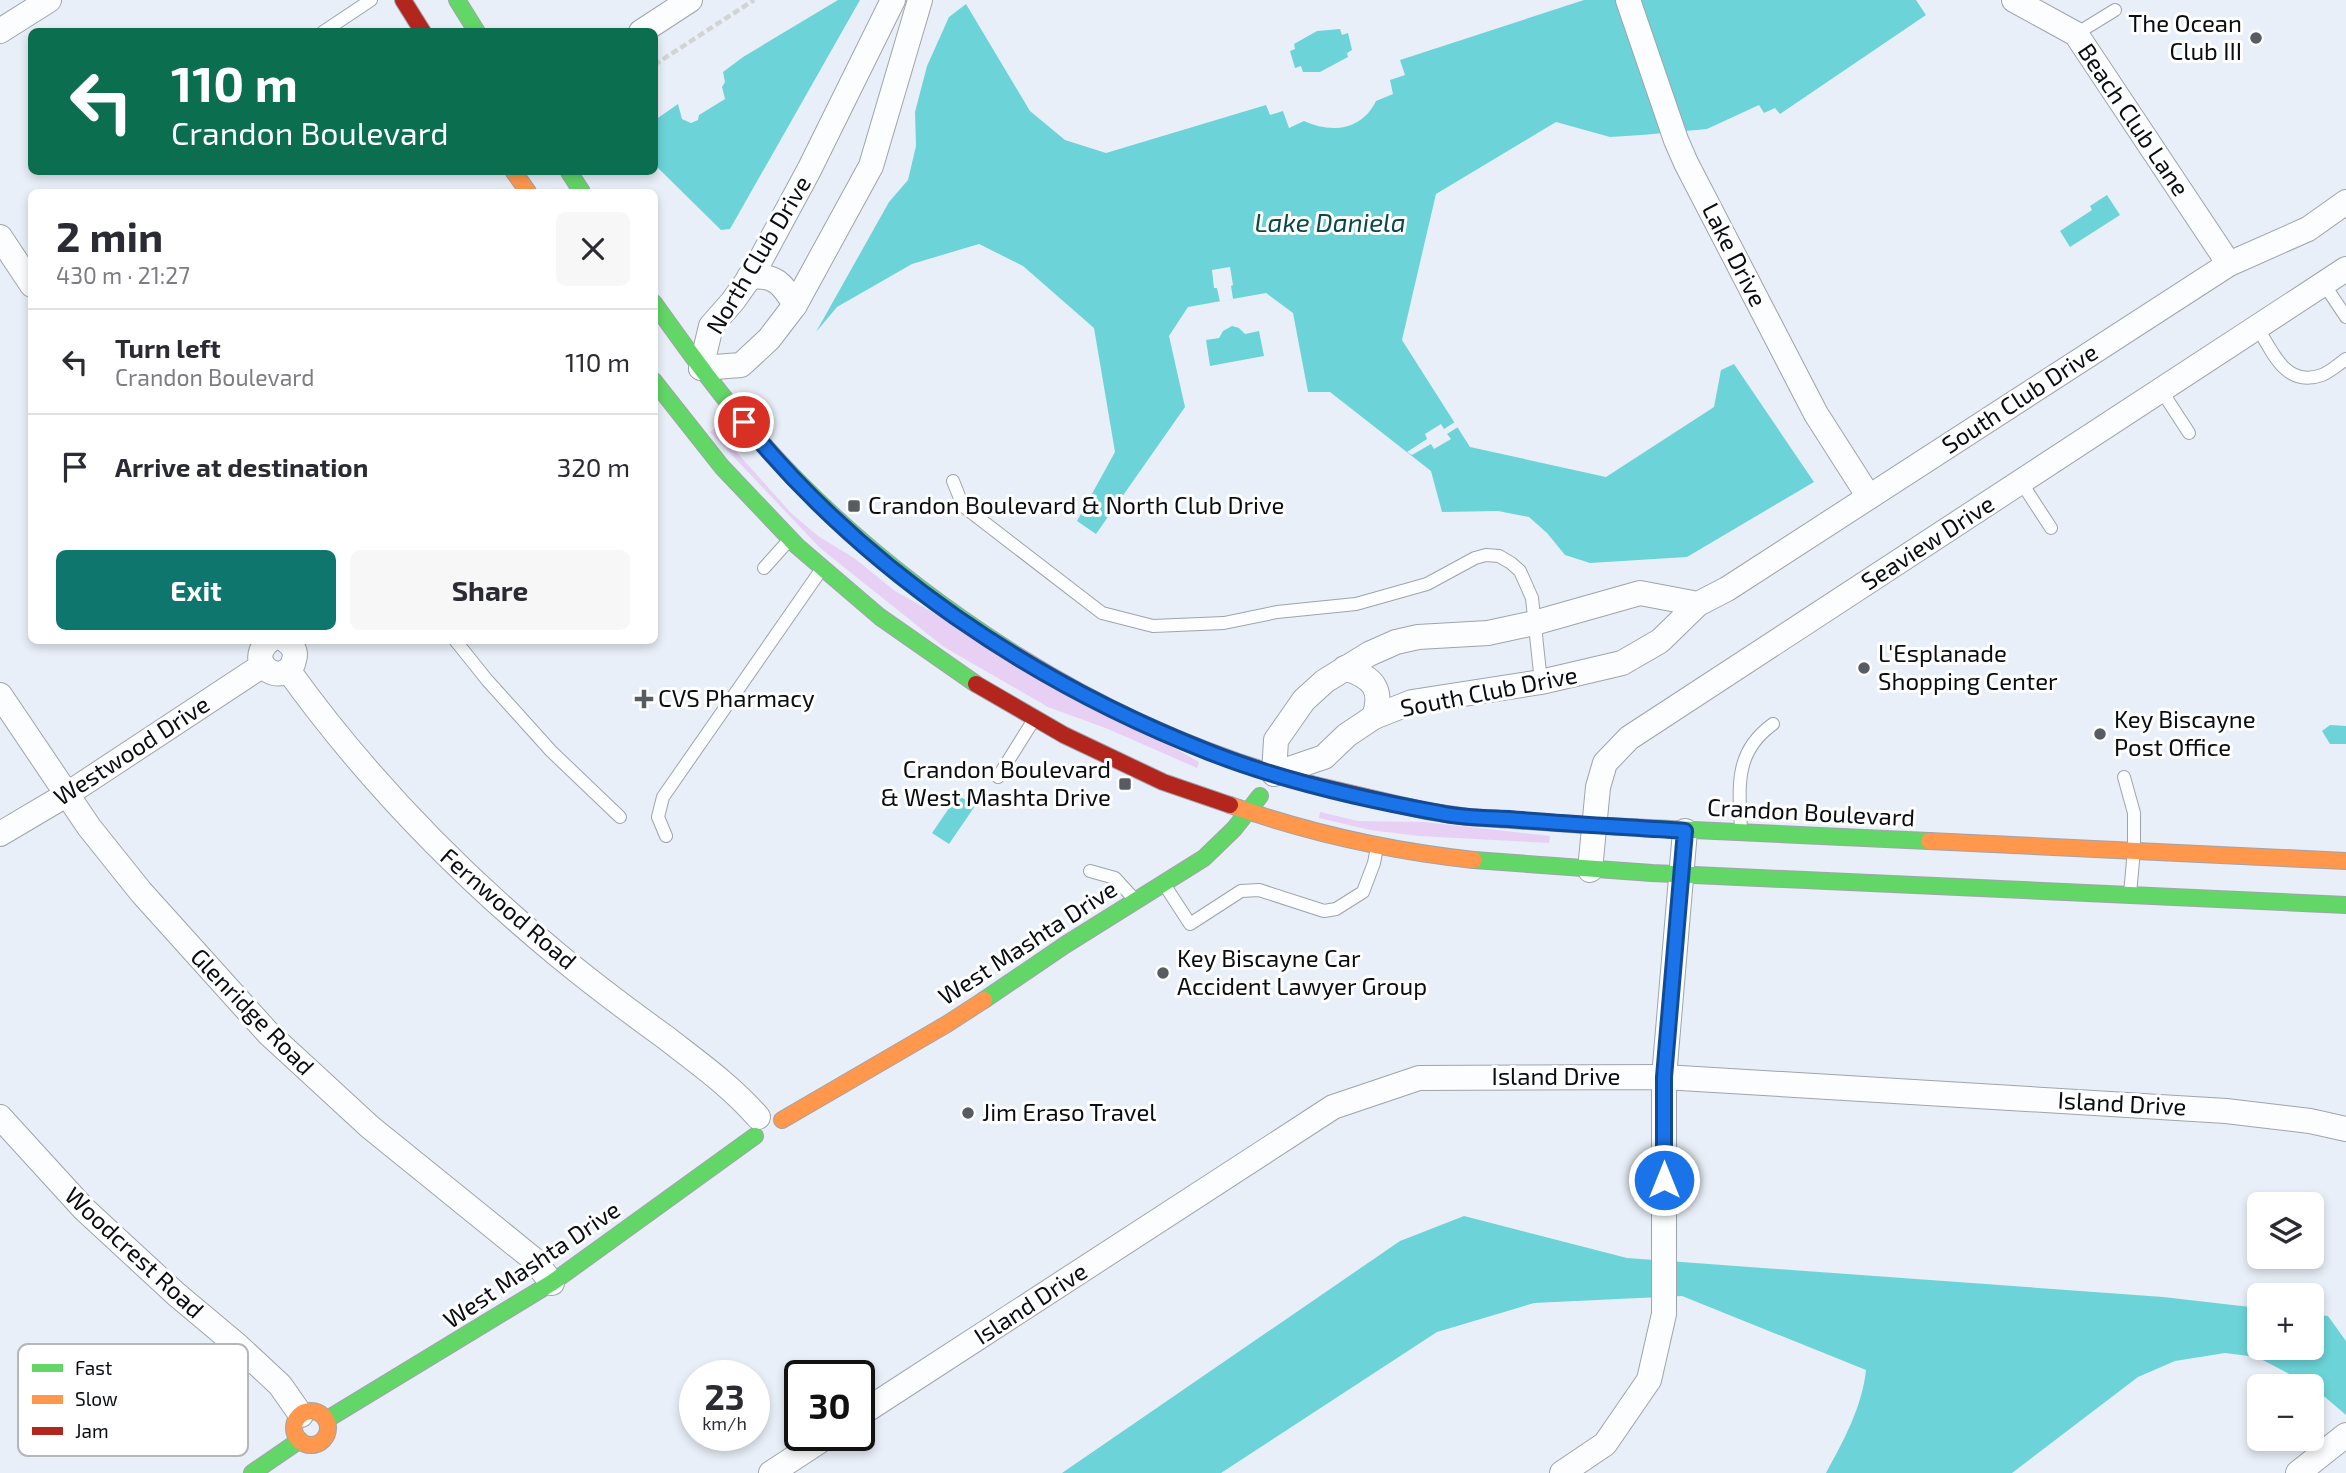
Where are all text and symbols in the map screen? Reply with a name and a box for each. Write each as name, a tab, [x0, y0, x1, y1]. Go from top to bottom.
place label: The Ocean Club III	[2128, 8, 2242, 65]
marker: The Ocean Club III	[2248, 30, 2264, 46]
street label: Beach Club Lane	[2072, 37, 2196, 201]
text: 110 m	[171, 53, 298, 112]
icon: left	[56, 56, 147, 147]
text: Crandon Boulevard	[171, 113, 449, 151]
street label: North Club Drive	[699, 170, 816, 338]
street label: Lake Drive	[1697, 198, 1774, 311]
water label: Lake Daniela	[1254, 206, 1406, 237]
text: 2 min	[56, 210, 163, 260]
button: close	[556, 212, 630, 286]
text: 430 m · 21:27	[56, 261, 190, 289]
text: Turn left	[115, 332, 221, 363]
street label: South Club Drive	[1936, 337, 2102, 459]
icon: left	[56, 343, 94, 381]
text: 110 m	[565, 346, 630, 377]
text: Crandon Boulevard	[115, 363, 314, 391]
pin	[714, 392, 774, 452]
icon: arrive	[725, 403, 763, 441]
icon: arrive	[56, 448, 94, 486]
text: Arrive at destination	[115, 451, 368, 482]
text: 320 m	[557, 451, 630, 482]
street label: Seaview Drive	[1855, 488, 1999, 595]
place label: Crandon Boulevard & North Club Drive	[868, 490, 1285, 519]
marker: Crandon Boulevard & North Club Drive	[846, 498, 862, 514]
button: Exit	[56, 550, 336, 630]
button: Share	[350, 550, 630, 630]
place label: L'Esplanade Shopping Center	[1878, 638, 2058, 695]
street label: South Club Drive	[1398, 659, 1580, 722]
marker: L'Esplanade Shopping Center	[1856, 660, 1872, 676]
place label: CVS Pharmacy	[658, 683, 815, 712]
street label: Westwood Drive	[48, 689, 214, 811]
marker: CVS Pharmacy	[636, 691, 652, 707]
place label: Key Biscayne Post Office	[2114, 704, 2256, 761]
marker: Key Biscayne Post Office	[2092, 726, 2108, 742]
place label: Crandon Boulevard & West Mashta Drive	[881, 754, 1111, 811]
marker: Crandon Boulevard & West Mashta Drive	[1117, 776, 1133, 792]
street label: Crandon Boulevard	[1706, 792, 1916, 831]
street label: Fernwood Road	[435, 841, 583, 975]
street label: West Mashta Drive	[933, 873, 1122, 1010]
street label: Glenridge Road	[185, 941, 321, 1080]
place label: Key Biscayne Car Accident Lawyer Group	[1177, 943, 1427, 1000]
marker: Key Biscayne Car Accident Lawyer Group	[1155, 965, 1171, 981]
street label: Island Drive	[1492, 1061, 1620, 1090]
street label: Island Drive	[2057, 1085, 2187, 1120]
place label: Jim Eraso Travel	[982, 1097, 1156, 1126]
marker: Jim Eraso Travel	[960, 1105, 976, 1121]
position arrow	[1627, 1143, 1701, 1217]
street label: Woodcrest Road	[60, 1180, 210, 1324]
map controls	[2247, 1192, 2324, 1451]
button: layers	[2247, 1192, 2324, 1269]
street label: West Mashta Drive	[437, 1194, 625, 1334]
street label: Island Drive	[968, 1256, 1092, 1350]
button: +	[2247, 1283, 2324, 1360]
legend	[18, 1344, 248, 1456]
text: Fast	[75, 1356, 112, 1379]
speed limit sign: 30	[784, 1360, 875, 1451]
button: −	[2247, 1374, 2324, 1451]
text: 23	[704, 1375, 745, 1417]
text: Slow	[75, 1387, 118, 1410]
text: km/h	[702, 1412, 747, 1434]
text: Jam	[75, 1419, 109, 1442]

